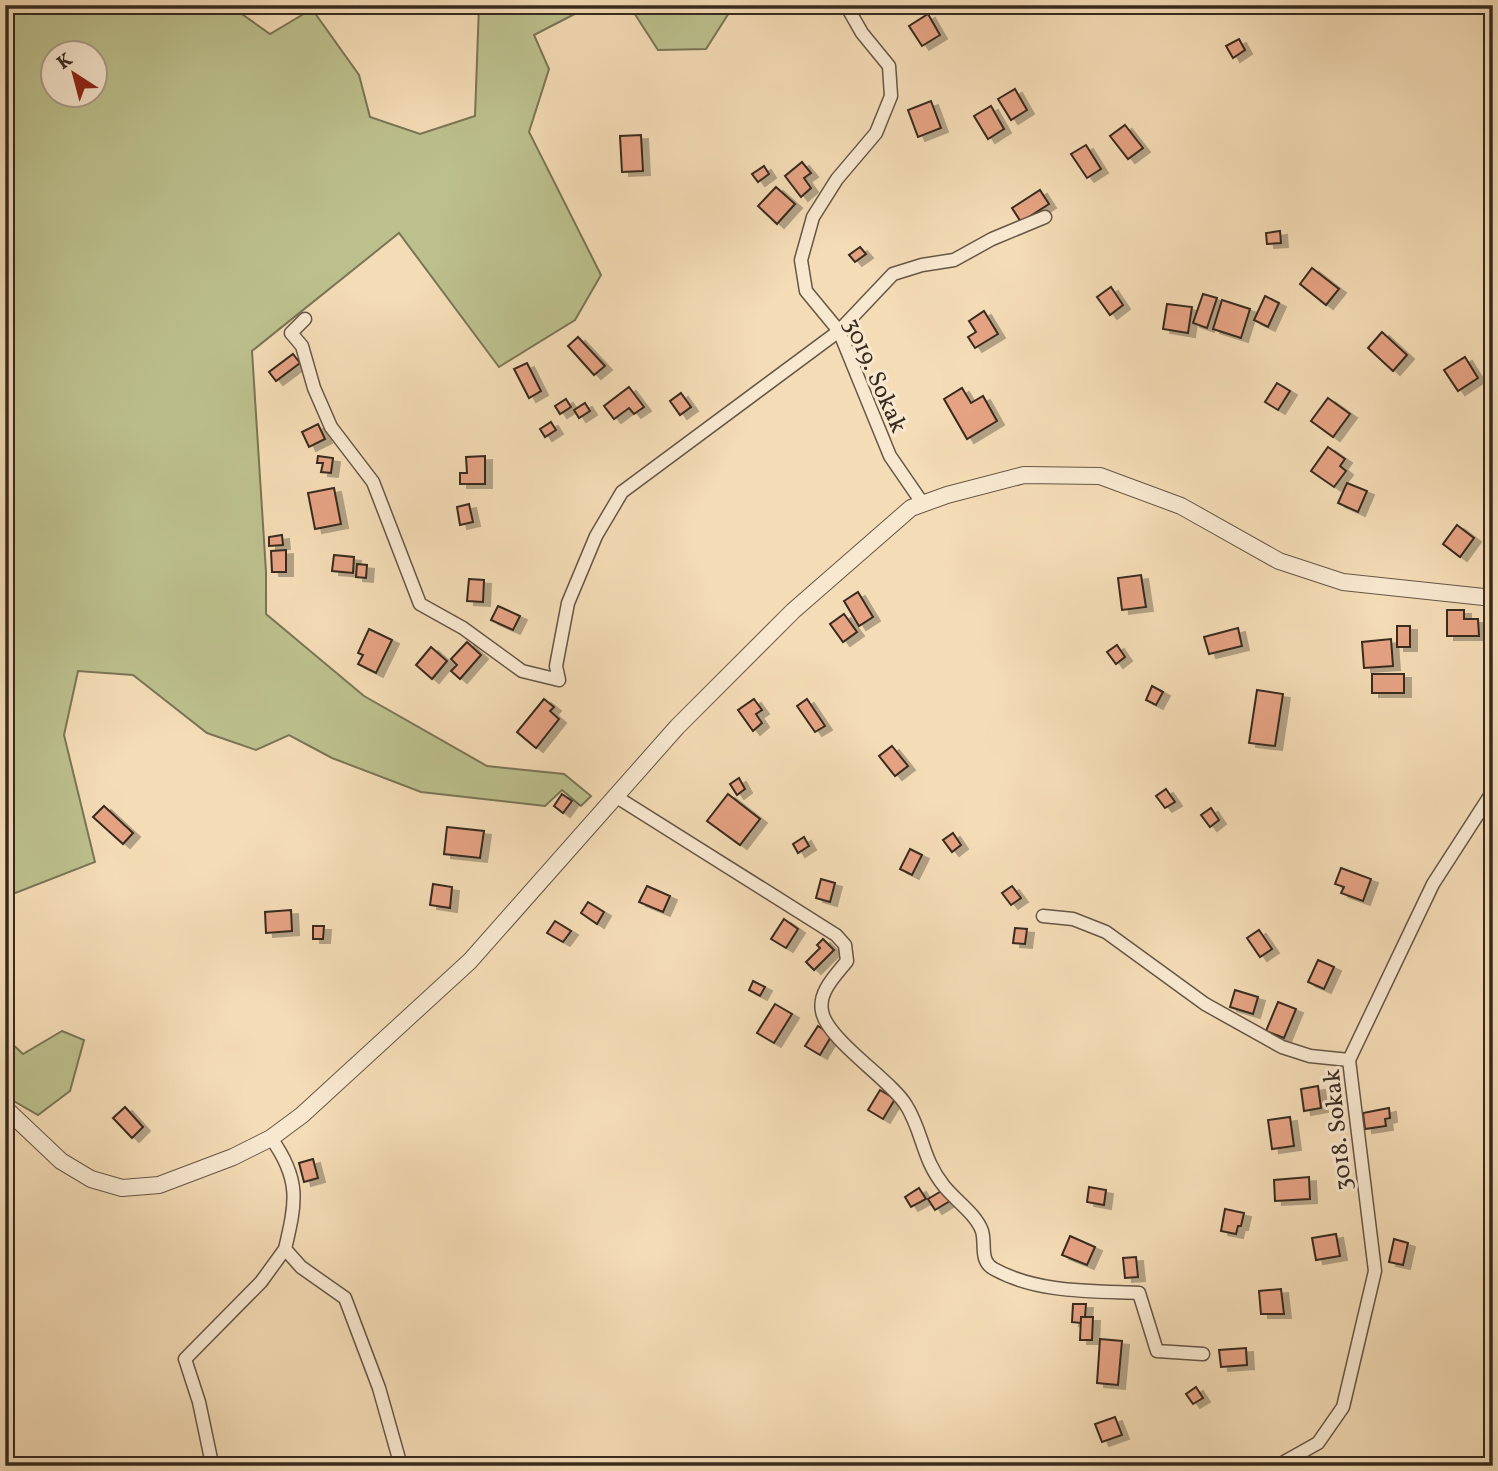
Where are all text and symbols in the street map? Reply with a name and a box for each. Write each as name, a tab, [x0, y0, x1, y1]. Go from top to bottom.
north arrow	[38, 38, 108, 108]
text: K	[52, 47, 79, 76]
street label: 3019. Sokak	[834, 313, 915, 439]
street label: 3018. Sokak	[1316, 1067, 1362, 1192]

